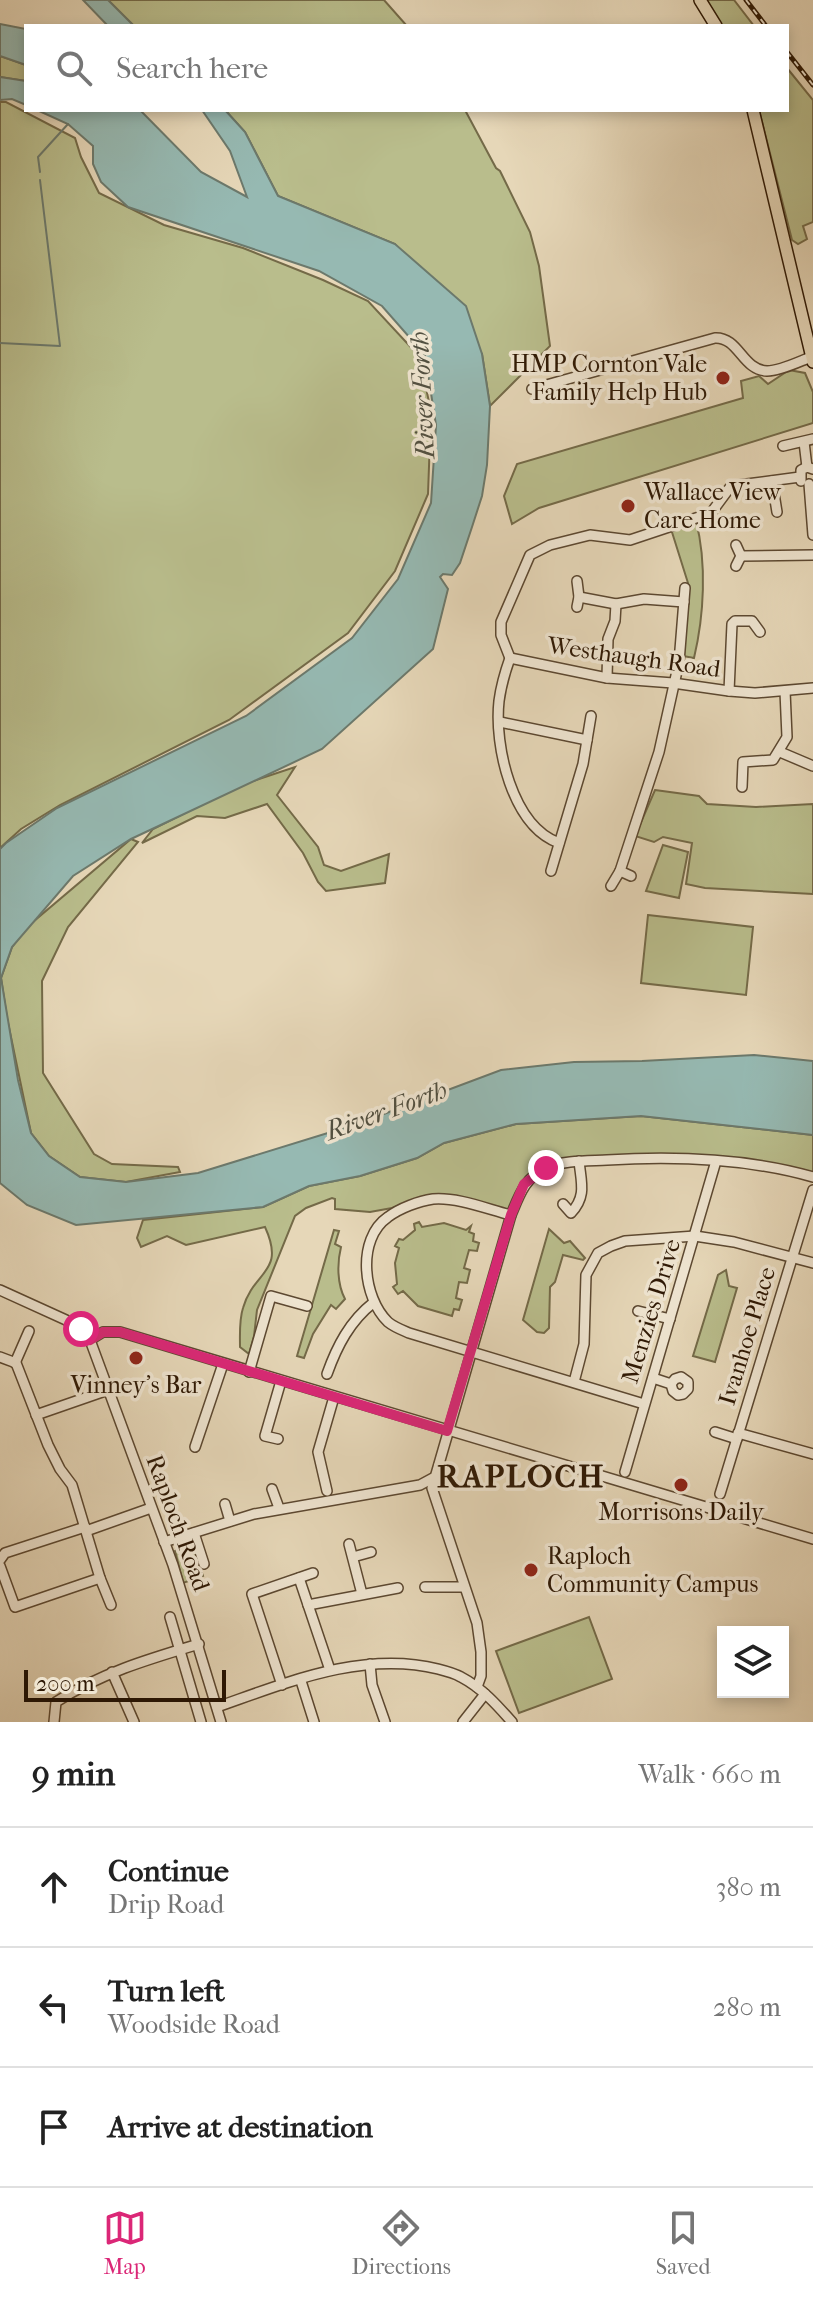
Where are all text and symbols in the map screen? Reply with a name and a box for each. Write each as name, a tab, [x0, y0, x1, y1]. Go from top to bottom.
search box	[24, 24, 789, 112]
icon: search	[52, 46, 96, 90]
text: Search here	[116, 51, 268, 86]
water label: River Forth	[404, 331, 441, 461]
place label: HMP Cornton Vale Family Help Hub	[511, 350, 707, 406]
marker: HMP Cornton Vale Family Help Hub	[714, 369, 732, 387]
place label: Wallace View Care Home	[643, 478, 782, 534]
marker: Wallace View Care Home	[619, 497, 637, 515]
street label: Westhaugh Road	[545, 631, 723, 683]
water label: River Forth	[319, 1074, 451, 1147]
route end	[528, 1150, 564, 1186]
street label: Menzies Drive	[616, 1235, 686, 1387]
street label: Ivanhoe Place	[713, 1263, 781, 1408]
route start	[63, 1311, 99, 1347]
marker: Vinney's Bar	[127, 1349, 145, 1367]
place label: Vinney's Bar	[69, 1371, 202, 1399]
street label: Raploch Road	[140, 1451, 216, 1596]
district label: RAPLOCH	[437, 1458, 605, 1495]
marker: Morrisons Daily	[672, 1476, 690, 1494]
place label: Morrisons Daily	[598, 1498, 765, 1526]
place label: Raploch Community Campus	[547, 1542, 759, 1598]
marker: Raploch Community Campus	[522, 1561, 540, 1579]
map controls	[717, 1626, 789, 1698]
button: layers	[717, 1626, 789, 1698]
scale bar	[24, 1666, 226, 1702]
text: 200 m	[36, 1671, 95, 1697]
text: 9 min	[32, 1754, 115, 1794]
text: Walk · 660 m	[639, 1759, 781, 1790]
text: Continue	[108, 1854, 229, 1889]
icon: ahead	[32, 1865, 76, 1909]
text: 380 m	[716, 1872, 781, 1903]
text: Drip Road	[108, 1889, 224, 1920]
text: Turn left	[108, 1974, 225, 2009]
icon: left	[32, 1985, 76, 2029]
text: 280 m	[713, 1992, 781, 2023]
text: Woodside Road	[108, 2009, 280, 2040]
icon: arrive	[32, 2105, 76, 2149]
text: Arrive at destination	[108, 2110, 373, 2145]
tab: Map	[103, 2206, 147, 2280]
tab: Directions	[352, 2206, 451, 2280]
tab: Saved	[656, 2206, 710, 2280]

